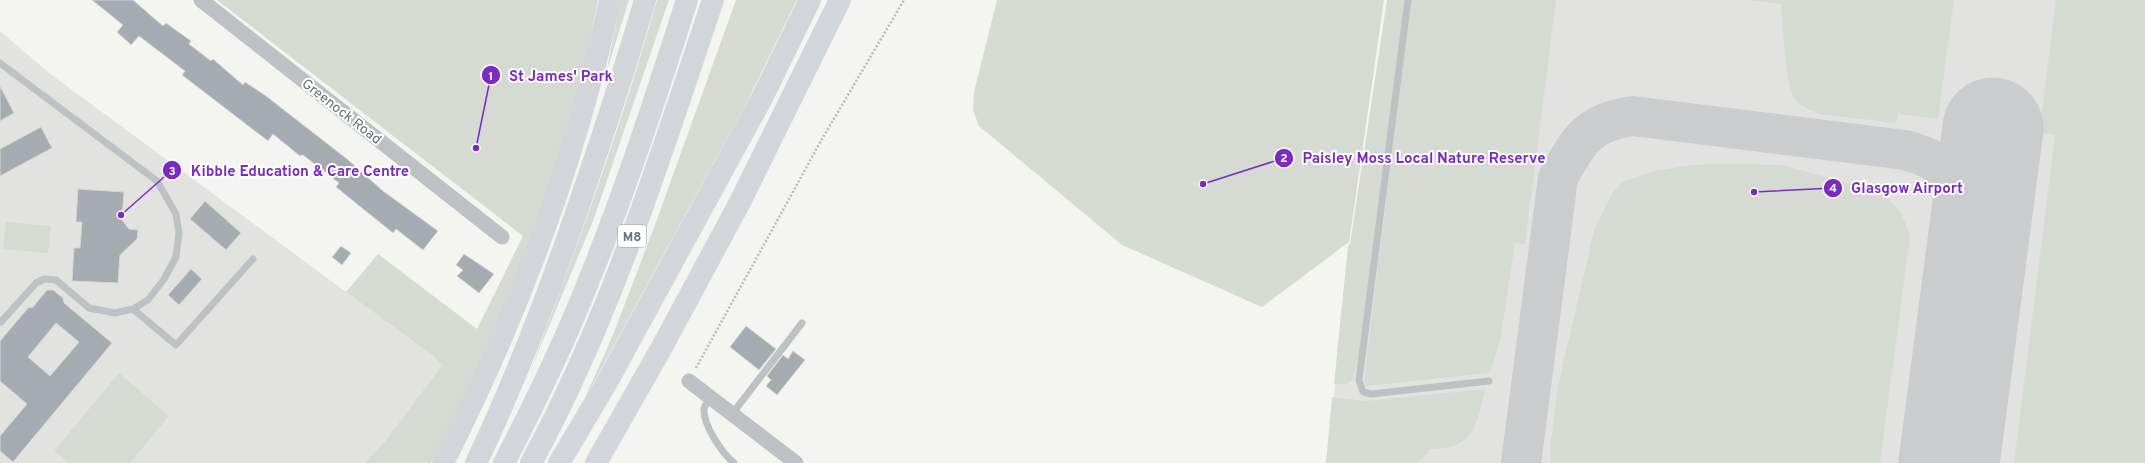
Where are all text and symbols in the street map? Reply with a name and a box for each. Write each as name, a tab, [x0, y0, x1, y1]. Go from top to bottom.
callout: St James' Park	[481, 62, 621, 89]
text: St James' Park	[509, 68, 613, 87]
text: 1	[489, 69, 493, 85]
street label: Greenock Road	[298, 76, 384, 149]
callout: Paisley Moss Local Nature Reserve	[1274, 145, 1553, 172]
text: Paisley Moss Local Nature Reserve	[1302, 150, 1546, 169]
text: 2	[1280, 151, 1288, 167]
callout: Kibble Education & Care Centre	[162, 157, 417, 184]
text: Kibble Education & Care Centre	[191, 163, 409, 182]
text: 3	[168, 164, 176, 180]
callout: Glasgow Airport	[1823, 175, 1971, 202]
text: Glasgow Airport	[1851, 180, 1963, 199]
text: 4	[1829, 181, 1837, 197]
road number: M8	[618, 225, 646, 247]

